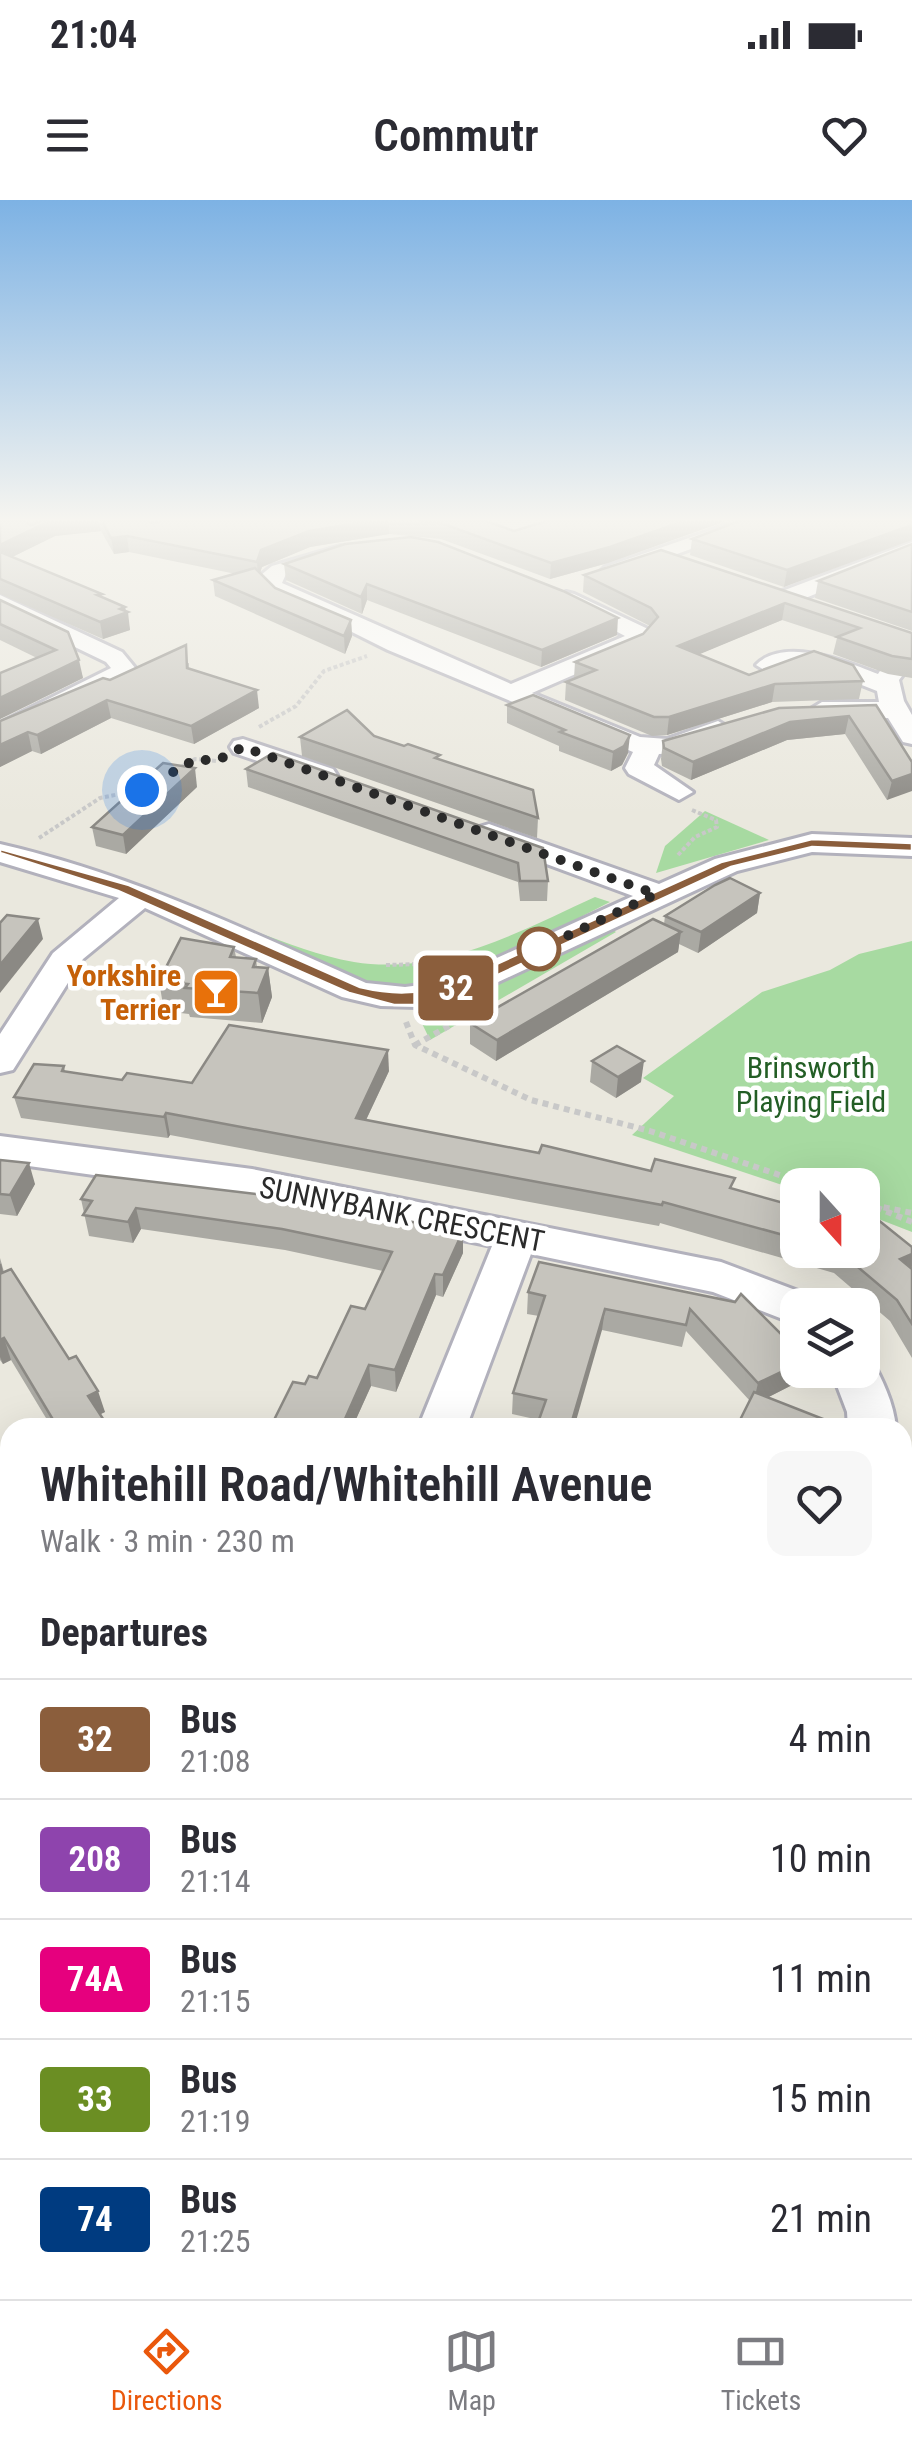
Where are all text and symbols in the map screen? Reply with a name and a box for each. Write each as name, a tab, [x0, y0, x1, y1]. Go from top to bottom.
text: 21:04	[50, 13, 137, 57]
icon: menu	[40, 108, 95, 163]
icon: heart	[817, 108, 872, 163]
text: Commutr	[373, 109, 539, 162]
your location	[117, 765, 167, 815]
unlabelled marker	[518, 928, 560, 970]
line badge: 32	[411, 956, 501, 1020]
place label: Yorkshire Terrier	[67, 958, 181, 1027]
bar icon: Yorkshire Terrier	[190, 966, 242, 1018]
text: 32	[438, 968, 474, 1009]
park label: Brinsworth Playing Field	[736, 1050, 886, 1119]
north arrow	[780, 1168, 880, 1268]
map controls	[780, 1168, 880, 1388]
street label: SUNNYBANK CRESCENT	[257, 1169, 547, 1259]
button: layers	[780, 1288, 880, 1388]
button: heart	[767, 1451, 872, 1556]
text: Whitehill Road/Whitehill Avenue	[40, 1456, 652, 1513]
text: Walk · 3 min · 230 m	[40, 1522, 295, 1560]
text: Departures	[40, 1611, 208, 1655]
text: Bus	[180, 1698, 237, 1742]
text: 4 min	[789, 1717, 872, 1761]
text: 32	[77, 1719, 113, 1760]
text: 21:08	[180, 1742, 251, 1780]
text: Bus	[180, 1818, 237, 1862]
text: 10 min	[770, 1837, 872, 1881]
text: 208	[68, 1839, 122, 1880]
text: 21:14	[180, 1862, 251, 1900]
text: Bus	[180, 1938, 237, 1982]
text: 11 min	[770, 1957, 872, 2001]
text: 74A	[67, 1959, 123, 2000]
text: 21:15	[180, 1982, 251, 2020]
text: Bus	[180, 2058, 237, 2102]
text: 15 min	[770, 2077, 872, 2121]
text: 33	[77, 2079, 113, 2120]
text: 21:19	[180, 2102, 251, 2140]
text: Bus	[180, 2178, 237, 2222]
text: 21 min	[770, 2197, 872, 2241]
text: 74	[77, 2199, 113, 2240]
text: 21:25	[180, 2222, 251, 2260]
tab: Directions	[111, 2324, 223, 2417]
tab: Map	[444, 2324, 499, 2417]
tab: Tickets	[721, 2324, 801, 2417]

